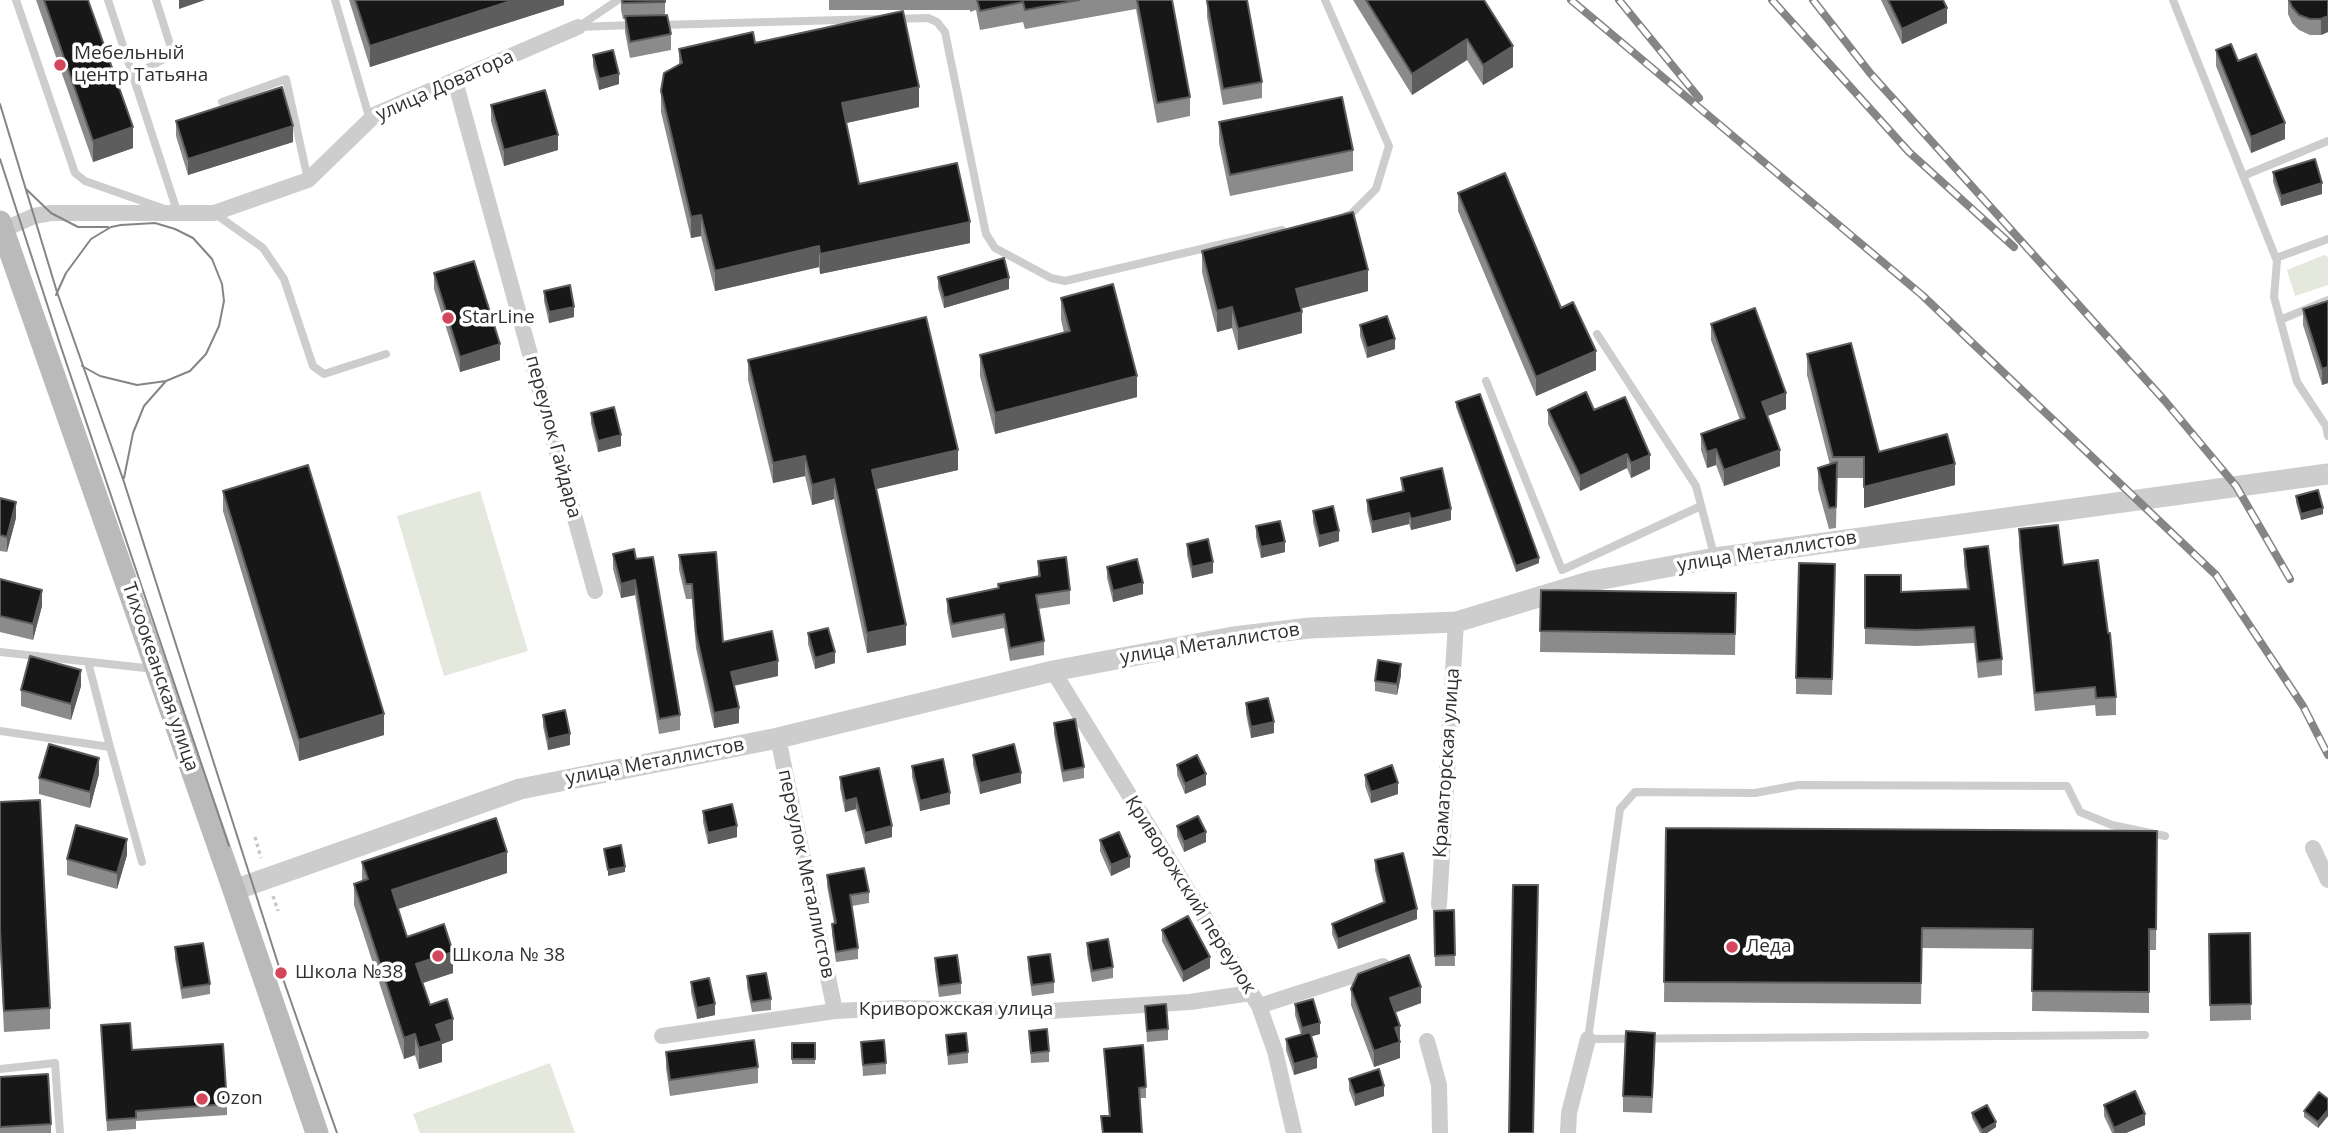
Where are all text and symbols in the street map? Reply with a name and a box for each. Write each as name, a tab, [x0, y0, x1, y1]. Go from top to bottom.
place label: Мебельный центр Татьяна	[74, 43, 208, 87]
street label: улица Доватора	[373, 45, 517, 127]
marker: Мебельный центр Татьяна	[52, 57, 68, 73]
place label: StarLine	[462, 307, 535, 329]
marker: StarLine	[440, 310, 456, 326]
street label: переулок Гайдара	[520, 353, 586, 521]
street label: улица Металлистов	[1676, 527, 1858, 577]
street label: Тихоокеанская улица	[117, 580, 203, 774]
street label: улица Металлистов	[1119, 619, 1301, 669]
street label: Краматорская улица	[1429, 667, 1465, 859]
street label: улица Металлистов	[564, 734, 746, 790]
street label: переулок Металлистов	[773, 768, 839, 980]
street label: Криворожский переулок	[1120, 792, 1260, 998]
place label: Леда	[1746, 936, 1792, 958]
marker: Леда	[1724, 939, 1740, 955]
place label: Школа № 38	[452, 945, 565, 967]
marker: Школа № 38	[430, 948, 446, 964]
place label: Школа №38	[295, 962, 403, 984]
marker: Школа №38	[273, 965, 289, 981]
street label: Криворожская улица	[859, 999, 1053, 1021]
place label: Ozon	[216, 1088, 263, 1110]
marker: Ozon	[194, 1091, 210, 1107]

